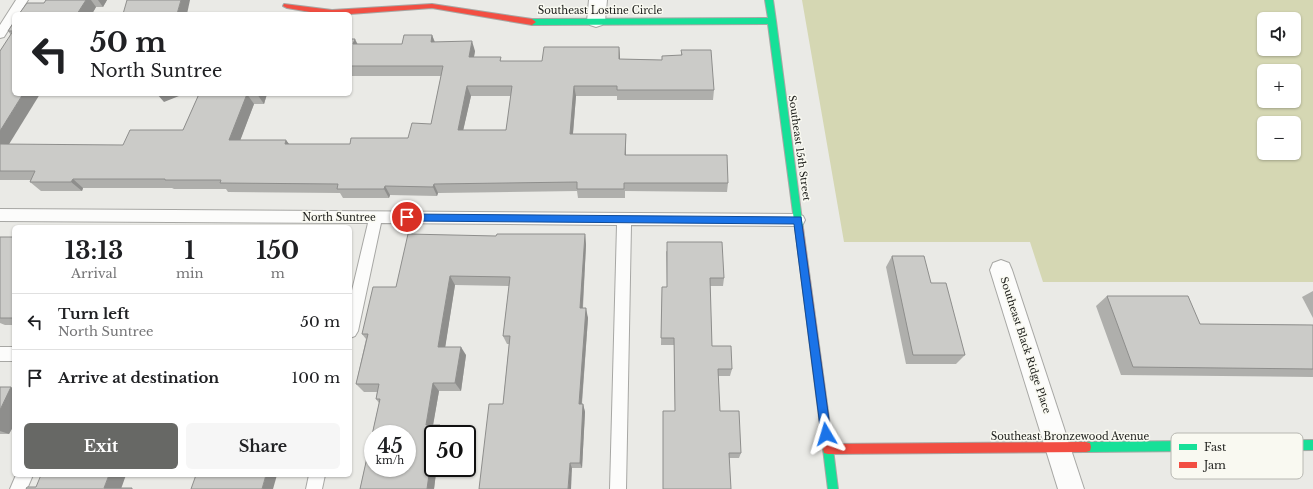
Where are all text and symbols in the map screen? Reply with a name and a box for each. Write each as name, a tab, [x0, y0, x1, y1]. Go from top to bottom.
street label: Southeast Lostine Circle	[538, 4, 662, 17]
map controls	[1257, 12, 1301, 160]
button: sound	[1257, 12, 1301, 56]
text: 50 m	[90, 25, 166, 60]
icon: left	[24, 28, 76, 80]
text: North Suntree	[90, 60, 222, 82]
button: +	[1257, 64, 1301, 108]
street label: Southeast 15th Street	[786, 94, 813, 202]
button: −	[1257, 116, 1301, 160]
pin	[390, 200, 424, 234]
icon: arrive	[396, 206, 418, 228]
street label: North Suntree	[302, 211, 376, 224]
text: 13:13	[65, 236, 123, 265]
text: 1	[184, 236, 195, 265]
text: 150	[256, 236, 299, 265]
text: Arrival	[71, 265, 117, 282]
text: min	[176, 265, 203, 282]
text: m	[271, 265, 285, 282]
street label: Southeast Black Ridge Place	[997, 275, 1054, 415]
text: Turn left	[58, 304, 129, 323]
icon: left	[24, 311, 46, 333]
text: 50 m	[300, 312, 340, 331]
text: North Suntree	[58, 323, 154, 340]
icon: arrive	[24, 367, 46, 389]
text: Arrive at destination	[58, 368, 219, 387]
text: 100 m	[291, 368, 340, 387]
position arrow	[805, 413, 847, 455]
button: Exit	[24, 423, 178, 469]
button: Share	[186, 423, 340, 469]
speed limit sign: 50	[424, 425, 476, 477]
street label: Southeast Bronzewood Avenue	[991, 430, 1149, 443]
legend	[1171, 433, 1303, 479]
text: 45	[377, 434, 403, 458]
text: Fast	[1204, 440, 1227, 454]
text: km/h	[376, 454, 404, 467]
text: Jam	[1202, 458, 1226, 472]

